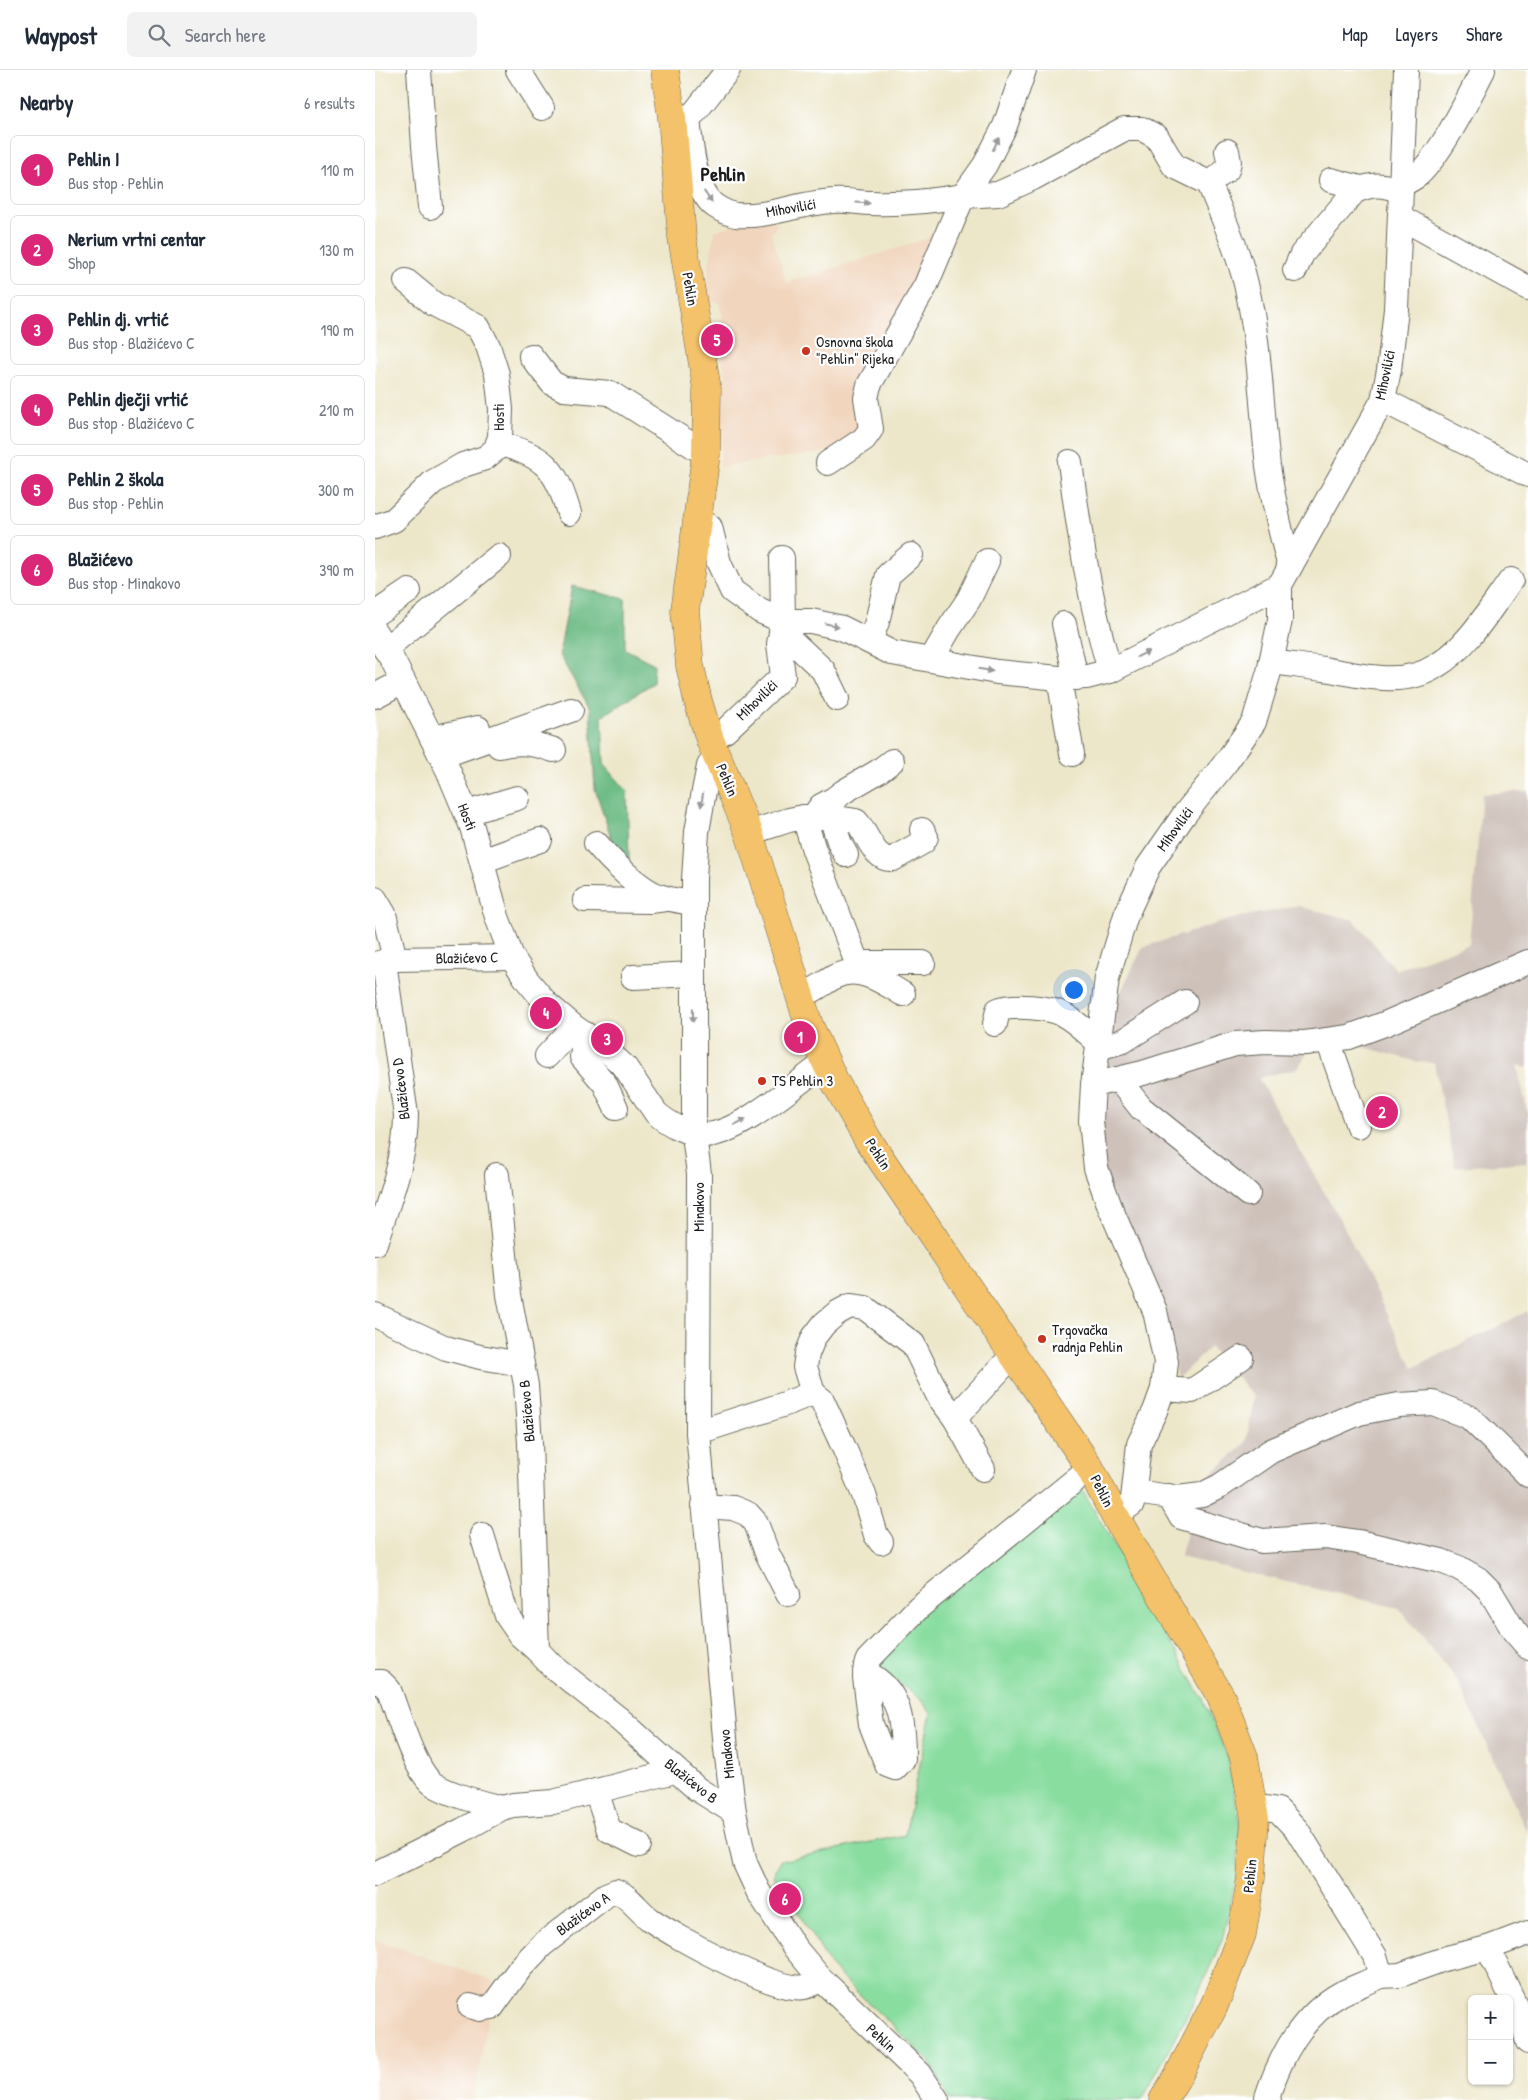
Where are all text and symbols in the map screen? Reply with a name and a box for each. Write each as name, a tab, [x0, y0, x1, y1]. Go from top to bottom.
search box	[127, 12, 477, 57]
text: Waypost	[25, 19, 97, 51]
icon: search	[145, 21, 173, 49]
text: Search here	[185, 22, 266, 48]
text: Map	[1342, 22, 1368, 47]
text: Layers	[1396, 22, 1438, 47]
text: Share	[1466, 22, 1503, 47]
text: Nearby	[20, 88, 73, 117]
text: 6 results	[304, 92, 355, 114]
one-way arrow	[992, 137, 1000, 151]
text: Pehlin I	[68, 146, 119, 172]
text: 1	[34, 159, 40, 181]
text: 110 m	[321, 159, 354, 181]
district label: Pehlin	[701, 160, 745, 187]
text: Bus stop · Pehlin	[68, 172, 164, 194]
one-way arrow	[703, 190, 713, 204]
street label: Mihovilići	[764, 193, 818, 222]
one-way arrow	[855, 199, 871, 207]
text: Nerium vrtni centar	[68, 226, 206, 252]
text: 2	[33, 239, 41, 261]
text: 130 m	[319, 239, 354, 261]
text: Shop	[68, 252, 95, 274]
street label: Pehlin	[677, 271, 704, 308]
text: Pehlin dj. vrtić	[68, 306, 168, 332]
text: 3	[33, 319, 41, 341]
text: 190 m	[321, 319, 354, 341]
pin: 5	[701, 321, 733, 359]
place label: Osnovna škola "Pehlin" Rijeka	[816, 331, 894, 369]
text: Bus stop · Blažićevo C	[68, 332, 195, 354]
marker: Osnovna škola "Pehlin" Rijeka	[800, 345, 812, 357]
street label: Mihovilići	[1369, 348, 1400, 402]
text: Pehlin dječji vrtić	[68, 386, 188, 412]
text: 4	[34, 399, 40, 421]
text: 210 m	[319, 399, 354, 421]
street label: Hosti	[488, 403, 509, 431]
text: Bus stop · Blažićevo C	[68, 412, 195, 434]
text: Pehlin 2 škola	[68, 466, 164, 492]
text: 5	[34, 479, 40, 501]
text: 300 m	[318, 479, 354, 501]
text: Bus stop · Pehlin	[68, 492, 164, 514]
text: Blažićevo	[68, 546, 133, 572]
text: 6	[34, 559, 40, 581]
text: 390 m	[319, 559, 354, 581]
text: Bus stop · Minakovo	[68, 572, 180, 594]
one-way arrow	[824, 621, 839, 629]
one-way arrow	[1136, 650, 1151, 658]
one-way arrow	[979, 667, 995, 675]
street label: Mihovilići	[731, 675, 782, 725]
street label: Pehlin	[711, 760, 744, 800]
one-way arrow	[698, 792, 706, 808]
street label: Hosti	[453, 800, 482, 833]
street label: Mihovilići	[1151, 802, 1198, 855]
street label: Blažićevo C	[435, 946, 499, 969]
your location	[1061, 977, 1087, 1003]
pin: 4	[530, 994, 562, 1032]
one-way arrow	[689, 1007, 697, 1023]
pin: 1	[784, 1018, 816, 1056]
pin: 3	[591, 1020, 623, 1058]
street label: Blažićevo D	[386, 1056, 415, 1121]
place label: TS Pehlin 3	[772, 1070, 833, 1091]
marker: TS Pehlin 3	[756, 1075, 768, 1087]
pin: 2	[1366, 1093, 1398, 1131]
one-way arrow	[733, 1118, 748, 1126]
street label: Pehlin	[860, 1134, 896, 1174]
street label: Minakovo	[688, 1182, 709, 1232]
place label: Trgovačka radnja Pehlin	[1052, 1319, 1123, 1357]
marker: Trgovačka radnja Pehlin	[1036, 1333, 1048, 1345]
street label: Blažićevo B	[513, 1379, 540, 1443]
street label: Pehlin	[1085, 1471, 1120, 1511]
street label: Minakovo	[713, 1728, 740, 1780]
street label: Blažićevo B	[660, 1753, 722, 1808]
street label: Pehlin	[1237, 1858, 1262, 1894]
pin: 6	[769, 1880, 801, 1918]
street label: Blažićevo A	[552, 1887, 614, 1940]
map controls	[1468, 1995, 1513, 2085]
button: +	[1468, 1995, 1513, 2040]
street label: Pehlin	[862, 2018, 901, 2057]
button: −	[1468, 2040, 1513, 2085]

